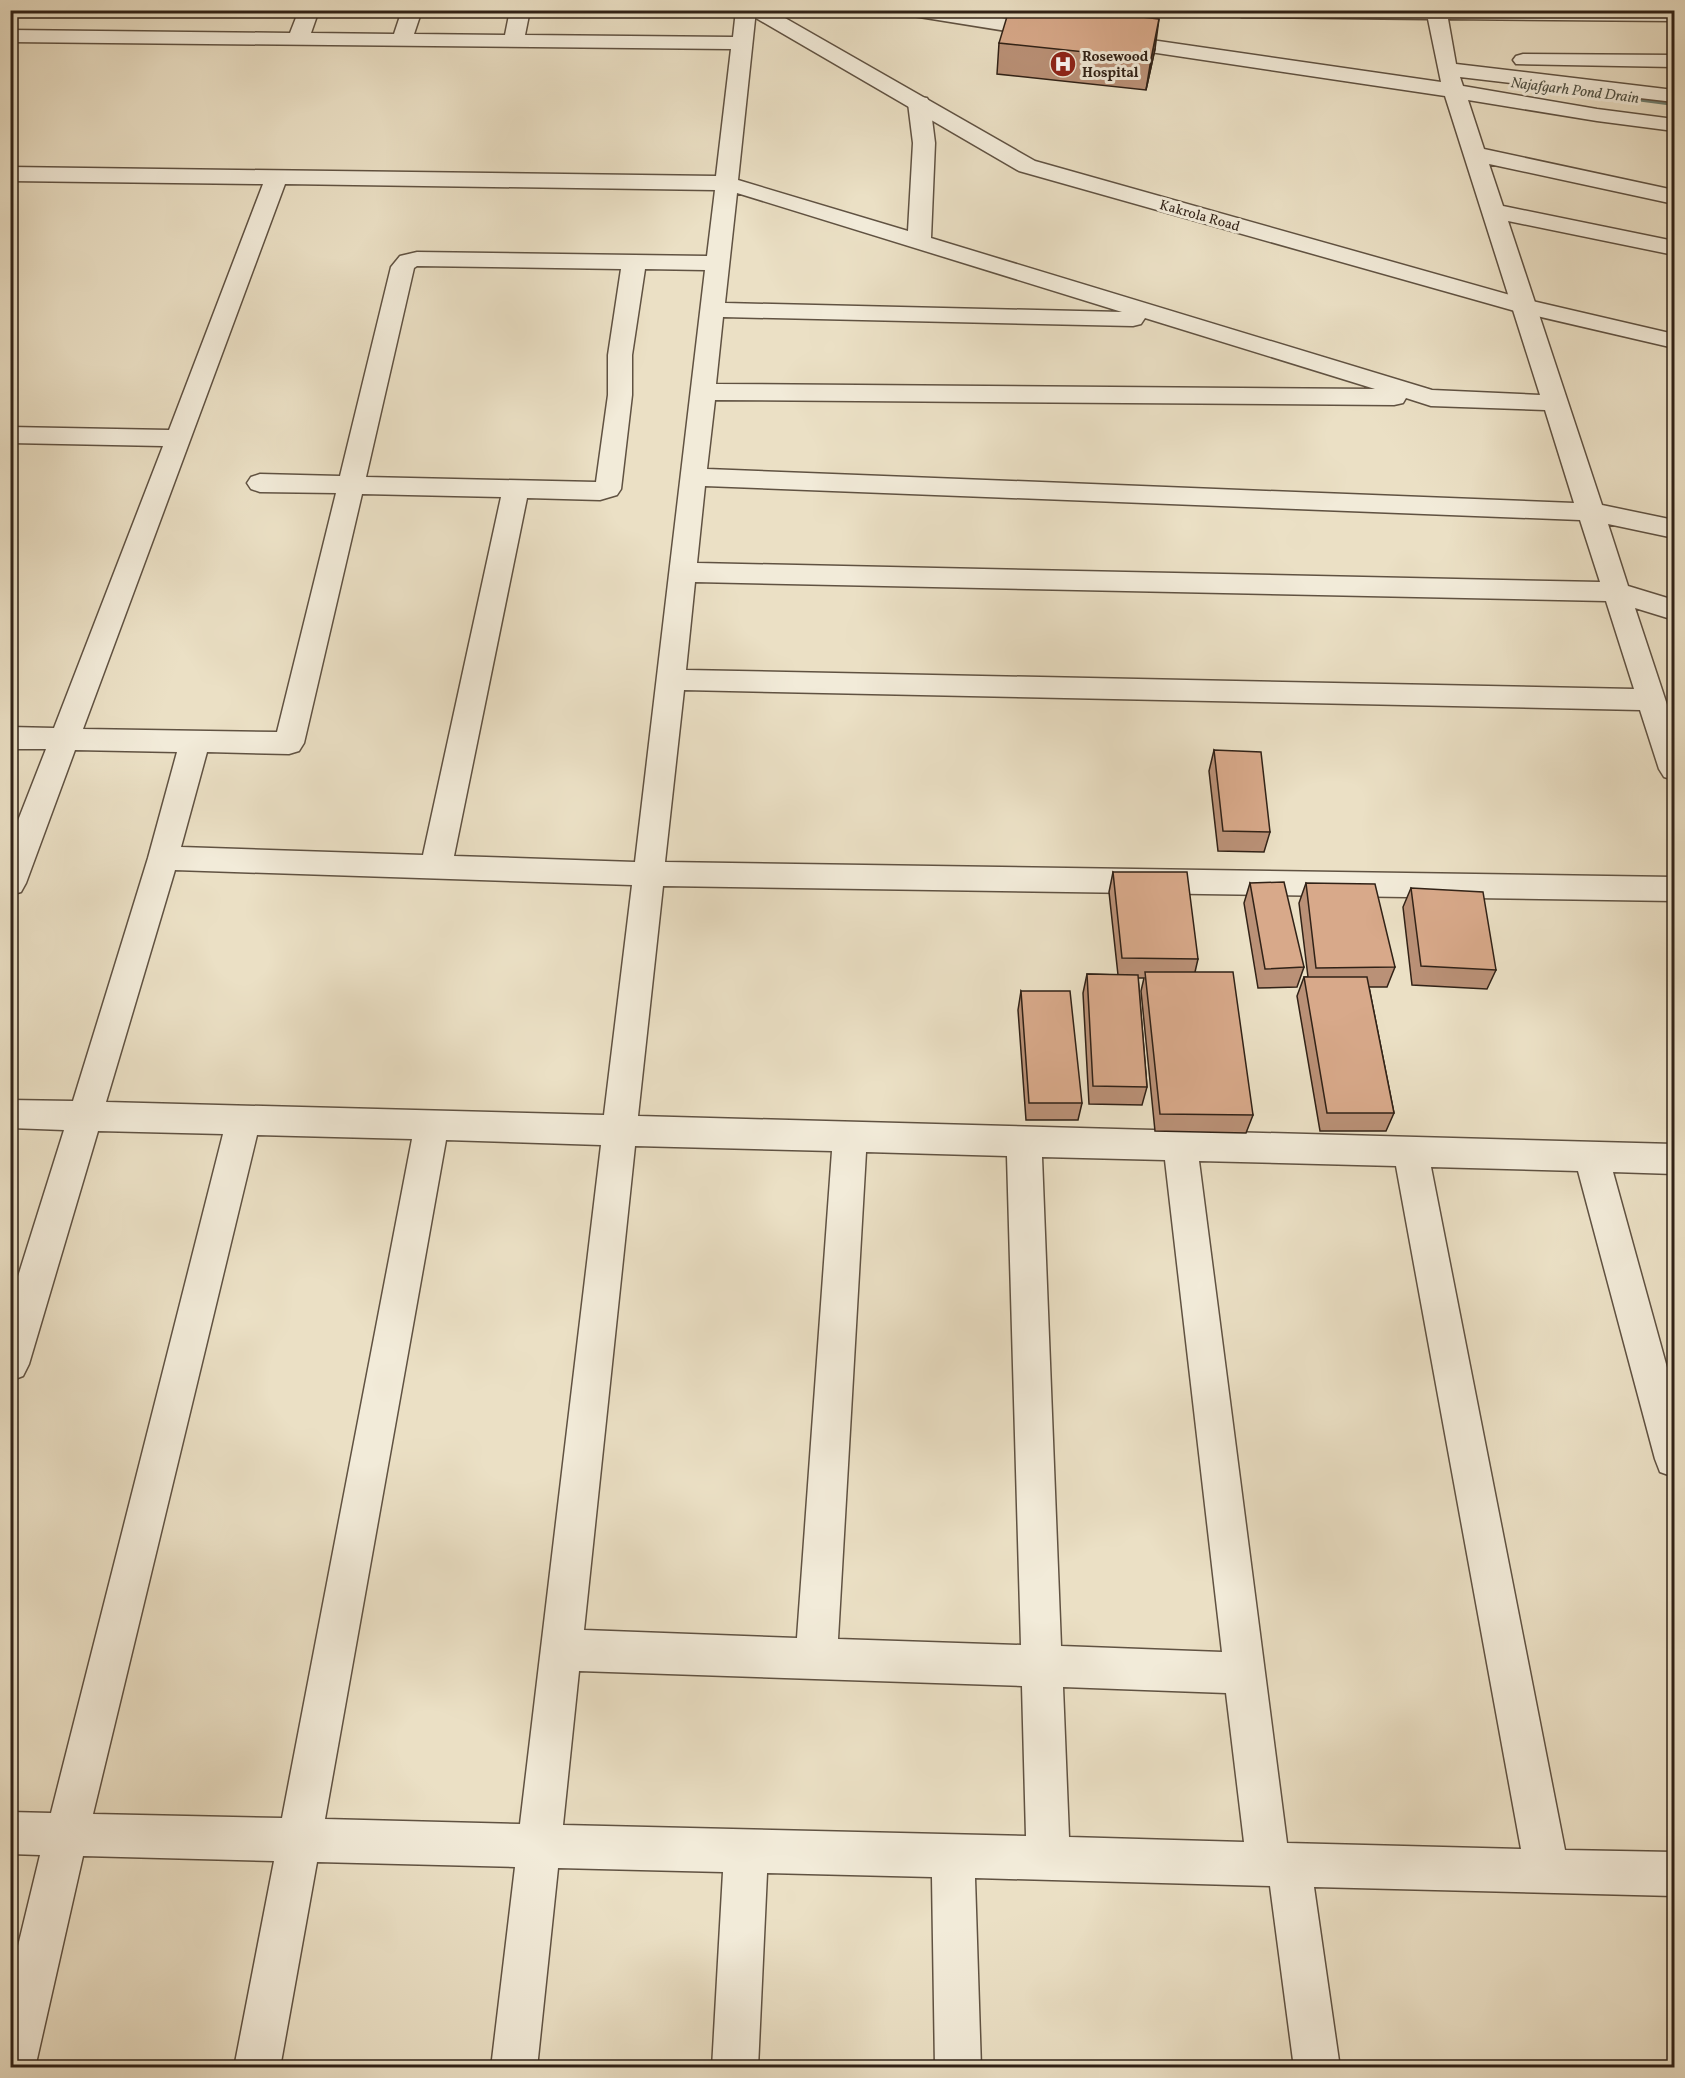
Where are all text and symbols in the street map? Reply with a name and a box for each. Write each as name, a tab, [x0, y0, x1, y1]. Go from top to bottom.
place label: Rosewood Hospital	[1082, 48, 1149, 83]
hospital icon: Rosewood Hospital	[1048, 49, 1078, 79]
water label: Najafgarh Pond Drain	[1509, 73, 1640, 110]
street label: Kakrola Road	[1157, 196, 1242, 237]

